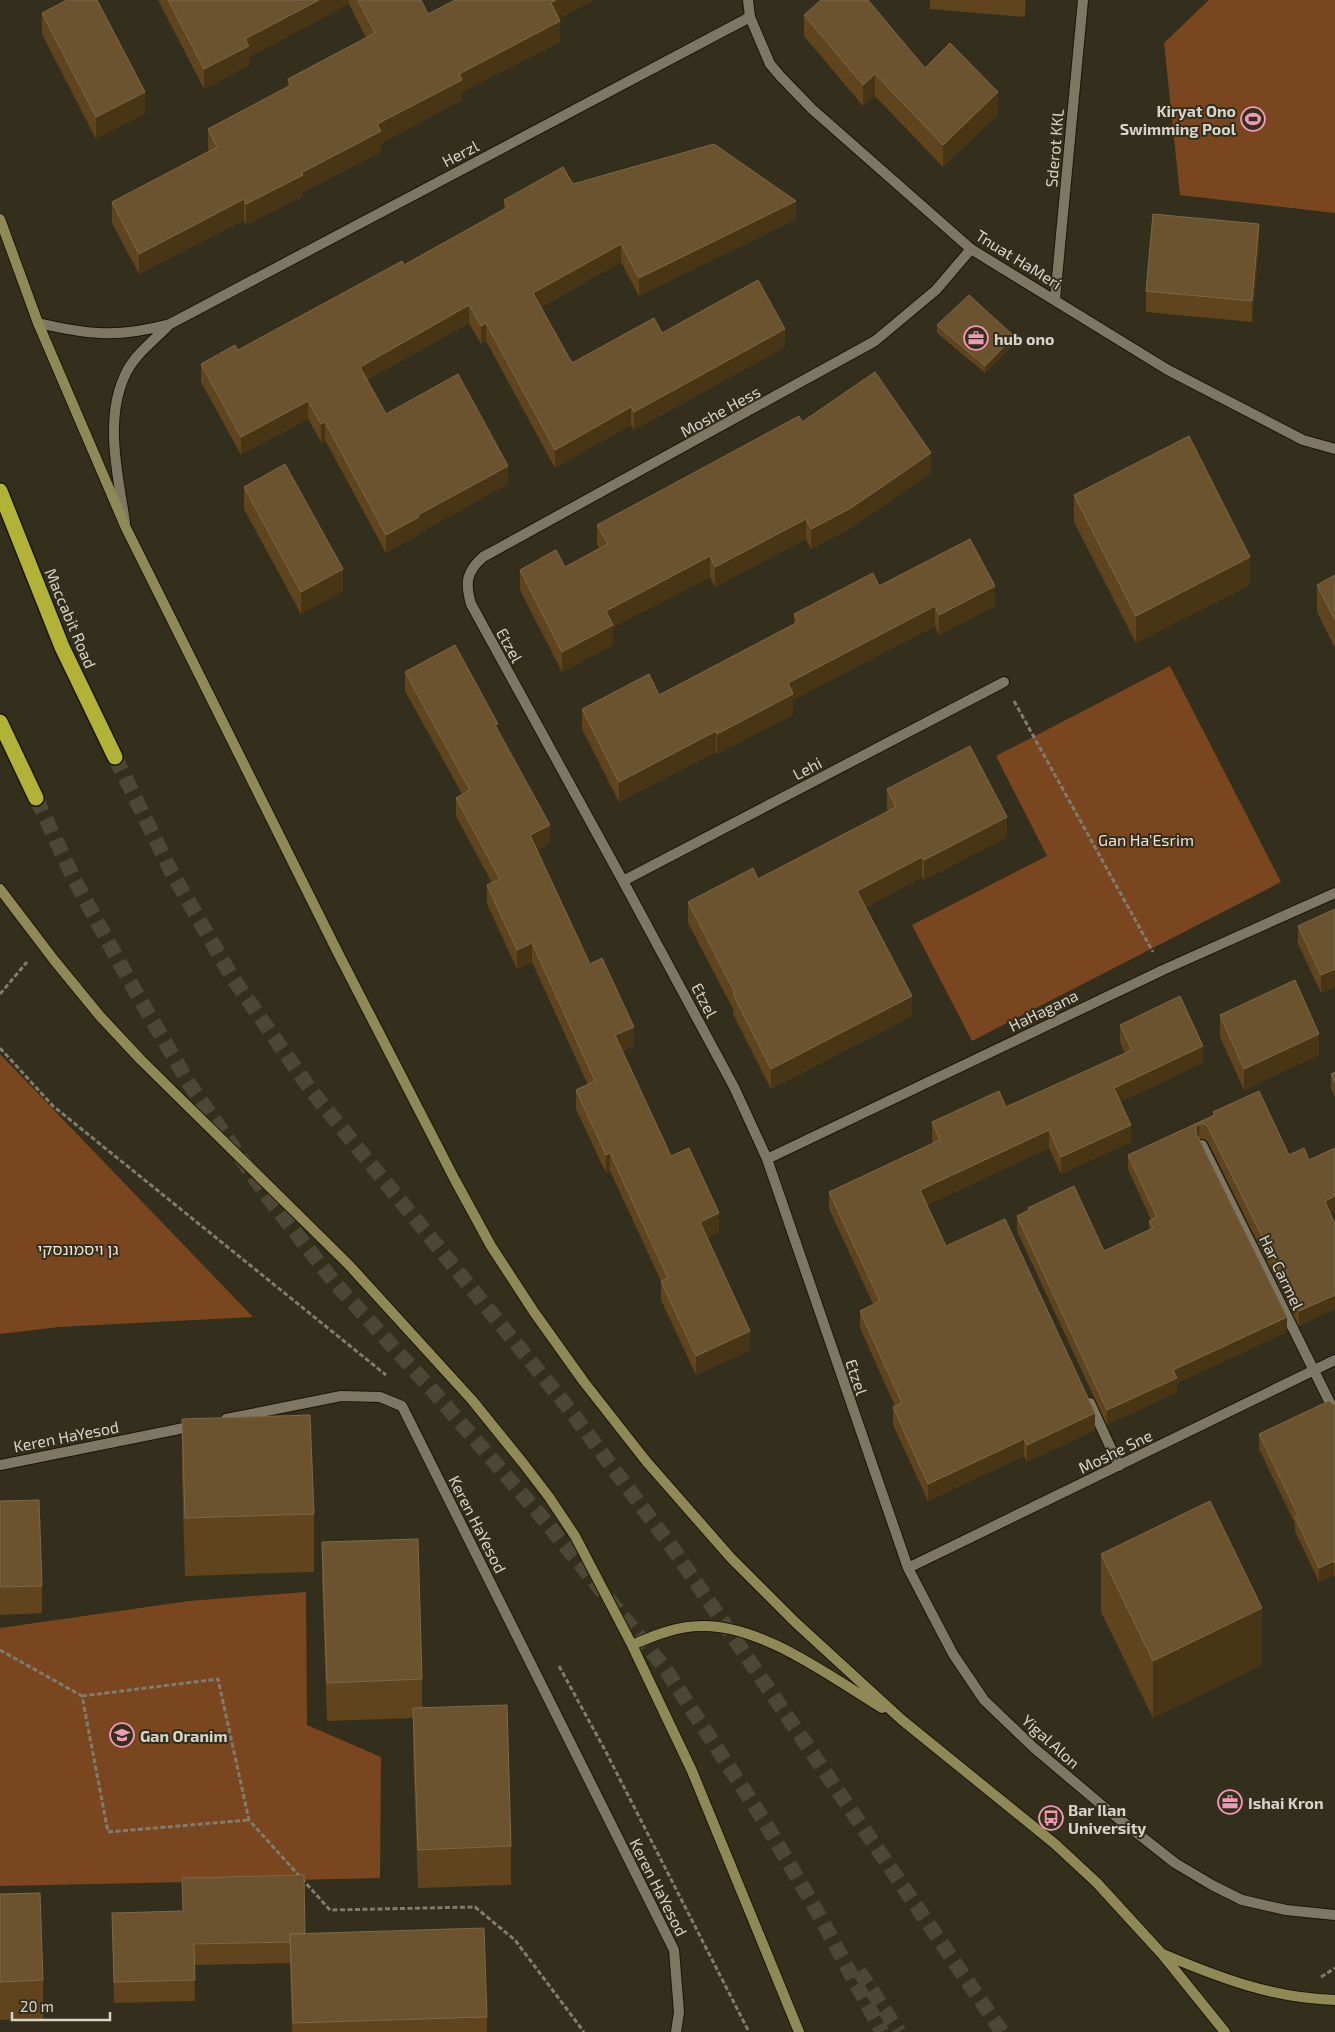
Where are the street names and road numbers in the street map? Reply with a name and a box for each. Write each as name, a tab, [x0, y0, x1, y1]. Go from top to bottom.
street label: Sderot KKL	[1041, 108, 1067, 188]
street label: Herzl	[438, 135, 482, 170]
street label: Tnuat HaMeri	[973, 225, 1065, 293]
street label: Moshe Hess	[677, 381, 763, 441]
street label: Maccabit Road	[41, 565, 101, 671]
street label: Etzel	[493, 624, 527, 666]
street label: Lehi	[789, 753, 825, 783]
street label: Etzel	[688, 979, 722, 1021]
street label: HaHagana	[1005, 985, 1081, 1035]
street label: Har Carmel	[1256, 1232, 1308, 1313]
street label: Etzel	[842, 1357, 872, 1398]
street label: Keren HaYesod	[12, 1416, 120, 1456]
street label: Moshe Sne	[1075, 1425, 1155, 1477]
street label: Keren HaYesod	[445, 1472, 511, 1576]
street label: Yigal Alon	[1018, 1710, 1084, 1772]
street label: Keren HaYesod	[626, 1835, 692, 1939]

